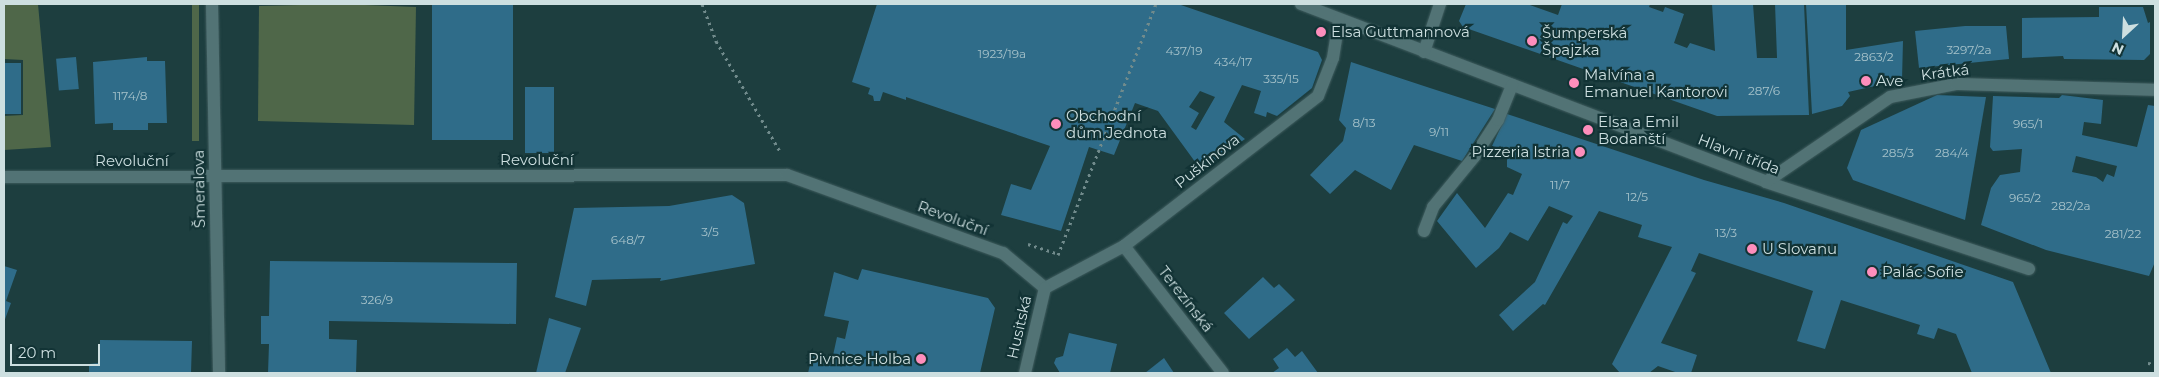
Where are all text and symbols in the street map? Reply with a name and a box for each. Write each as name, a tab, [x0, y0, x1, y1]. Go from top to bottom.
north arrow	[2099, 10, 2149, 60]
place label: Elsa Guttmannová	[1331, 23, 1470, 41]
place label: Šumperská Špajzka	[1542, 23, 1627, 58]
marker: Elsa Guttmannová	[1315, 26, 1327, 38]
marker: Šumperská Špajzka	[1526, 35, 1538, 47]
text: N	[2109, 38, 2127, 59]
house number: 3297/2a	[1946, 43, 1992, 57]
house number: 437/19	[1166, 44, 1202, 58]
house number: 1923/19a	[978, 47, 1026, 61]
house number: 2863/2	[1854, 50, 1894, 64]
house number: 434/17	[1214, 55, 1252, 69]
street label: Krátká	[1920, 60, 1970, 84]
place label: Malvína a Emanuel Kantorovi	[1584, 65, 1728, 100]
house number: 335/15	[1263, 72, 1299, 86]
place label: Ave	[1876, 72, 1903, 90]
marker: Ave	[1860, 75, 1872, 87]
marker: Malvína a Emanuel Kantorovi	[1568, 77, 1580, 89]
house number: 287/6	[1748, 84, 1780, 98]
house number: 1174/8	[113, 89, 147, 103]
place label: Obchodní dům Jednota	[1066, 106, 1167, 141]
place label: Elsa a Emil Bodanští	[1598, 112, 1679, 147]
house number: 8/13	[1352, 116, 1376, 130]
house number: 965/1	[2013, 117, 2043, 131]
marker: Obchodní dům Jednota	[1050, 118, 1062, 130]
marker: Elsa a Emil Bodanští	[1582, 124, 1594, 136]
house number: 9/11	[1429, 125, 1449, 139]
street label: Puškinova	[1171, 130, 1243, 192]
street label: Hlavní třída	[1696, 130, 1782, 178]
place label: Pizzeria Istria	[1472, 143, 1570, 161]
marker: Pizzeria Istria	[1574, 146, 1586, 158]
house number: 285/3	[1882, 146, 1914, 160]
house number: 284/4	[1935, 146, 1969, 160]
street label: Šmeralova	[189, 150, 209, 228]
street label: Revoluční	[500, 151, 574, 169]
street label: Revoluční	[95, 152, 169, 170]
house number: 11/7	[1550, 178, 1570, 192]
house number: 12/5	[1626, 190, 1648, 204]
house number: 965/2	[2009, 191, 2041, 205]
street label: Revoluční	[915, 197, 991, 239]
house number: 282/2a	[2051, 199, 2091, 213]
house number: 3/5	[701, 225, 719, 239]
house number: 13/3	[1715, 226, 1737, 240]
house number: 281/22	[2105, 227, 2141, 241]
house number: 648/7	[611, 233, 645, 247]
place label: U Slovanu	[1762, 240, 1837, 258]
marker: U Slovanu	[1746, 243, 1758, 255]
street label: Terezínská	[1155, 263, 1217, 335]
place label: Palác Sofie	[1882, 263, 1963, 281]
marker: Palác Sofie	[1866, 266, 1878, 278]
house number: 326/9	[361, 293, 393, 307]
street label: Husitská	[1003, 294, 1035, 360]
scale bar	[12, 334, 102, 366]
text: 20 m	[18, 343, 56, 362]
place label: Pivnice Holba	[808, 350, 911, 368]
marker: Pivnice Holba	[915, 353, 927, 365]

